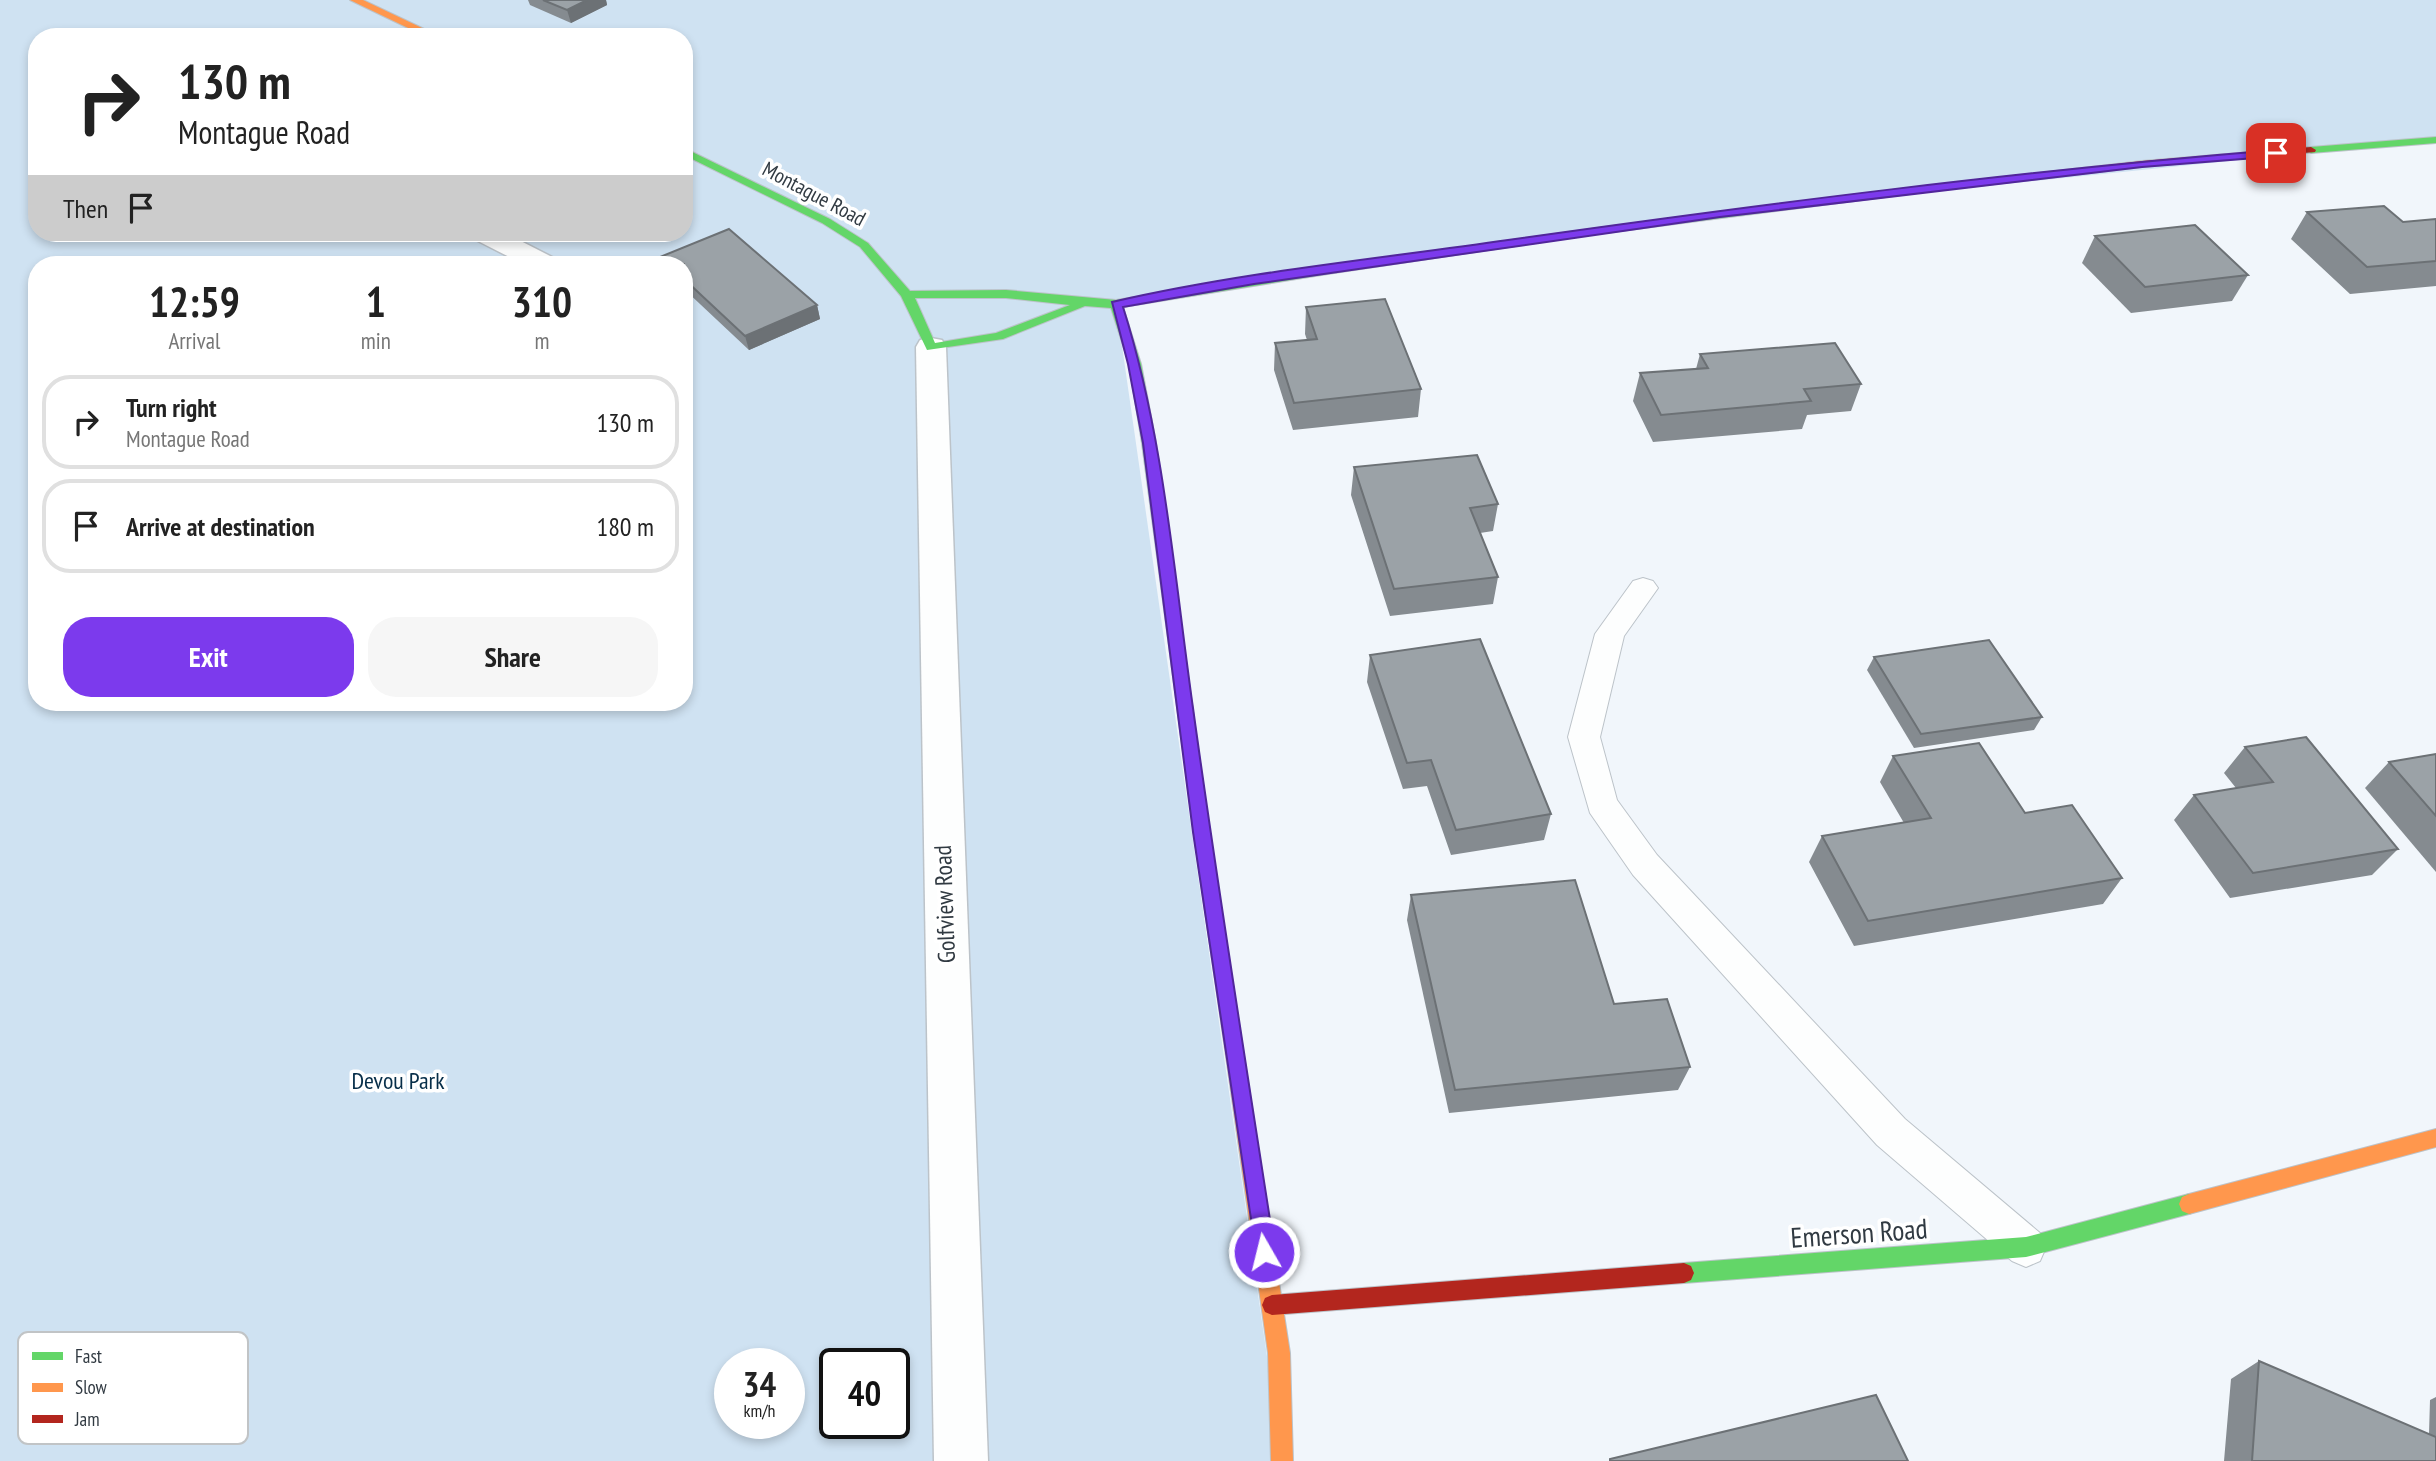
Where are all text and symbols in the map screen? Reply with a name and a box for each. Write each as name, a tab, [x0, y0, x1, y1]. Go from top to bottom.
text: 130 m	[178, 49, 291, 113]
icon: right	[63, 56, 154, 147]
text: Montague Road	[178, 111, 350, 153]
pin	[2246, 123, 2306, 183]
icon: arrive	[2257, 134, 2295, 172]
street label: Montague Road	[758, 155, 870, 232]
icon: arrive	[122, 189, 160, 227]
text: Then	[63, 192, 108, 225]
text: 12:59	[149, 274, 240, 329]
text: 1	[366, 274, 386, 329]
text: 310	[512, 274, 572, 329]
text: Arrival	[168, 326, 220, 355]
text: min	[361, 326, 391, 355]
text: m	[534, 326, 549, 355]
text: Turn right	[126, 391, 217, 424]
icon: right	[67, 403, 105, 441]
text: 130 m	[596, 406, 654, 439]
text: Montague Road	[126, 424, 250, 453]
icon: arrive	[67, 507, 105, 545]
text: Arrive at destination	[126, 510, 315, 543]
text: 180 m	[596, 510, 654, 543]
button: Exit	[63, 617, 354, 697]
button: Share	[368, 617, 658, 697]
street label: Golfview Road	[927, 845, 962, 963]
park label: Devou Park	[352, 1065, 445, 1096]
street label: Emerson Road	[1789, 1209, 1929, 1256]
position arrow	[1227, 1215, 1301, 1289]
legend	[18, 1332, 248, 1444]
text: Fast	[75, 1344, 103, 1368]
speed limit sign: 40	[819, 1348, 910, 1439]
text: 34	[743, 1361, 776, 1407]
text: Slow	[75, 1375, 108, 1399]
text: km/h	[744, 1399, 775, 1422]
text: Jam	[74, 1407, 100, 1431]

